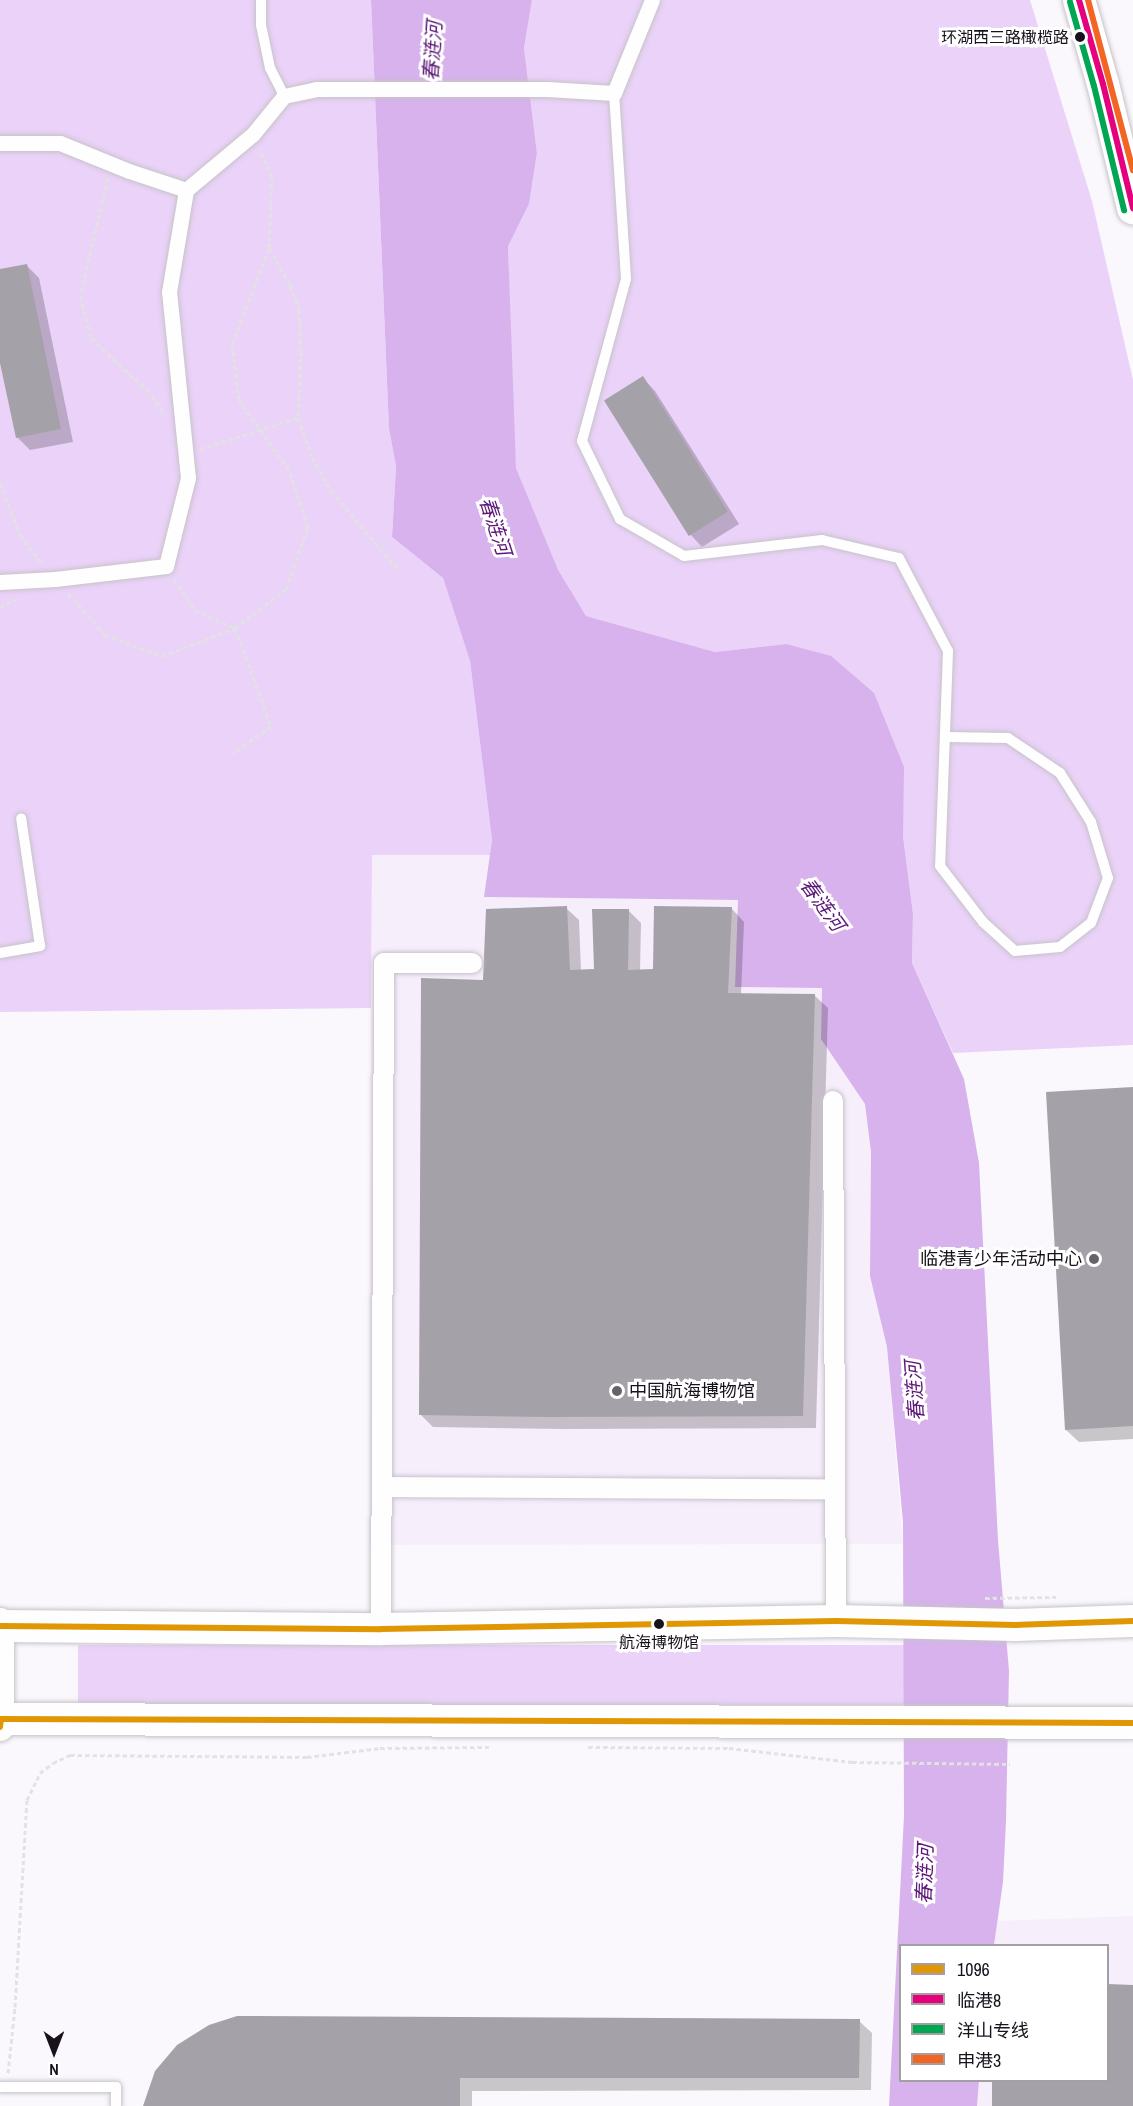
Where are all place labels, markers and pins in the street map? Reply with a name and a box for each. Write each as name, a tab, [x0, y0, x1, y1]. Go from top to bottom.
place label: 环湖西三路橄榄路	[941, 27, 1069, 47]
marker: 环湖西三路橄榄路	[1074, 31, 1086, 43]
place label: 临港青少年活动中心	[920, 1248, 1082, 1270]
marker: 临港青少年活动中心	[1087, 1252, 1101, 1266]
place label: 中国航海博物馆	[629, 1380, 755, 1402]
marker: 中国航海博物馆	[610, 1384, 624, 1398]
marker: 航海博物馆	[653, 1618, 665, 1630]
place label: 航海博物馆	[619, 1632, 699, 1652]

